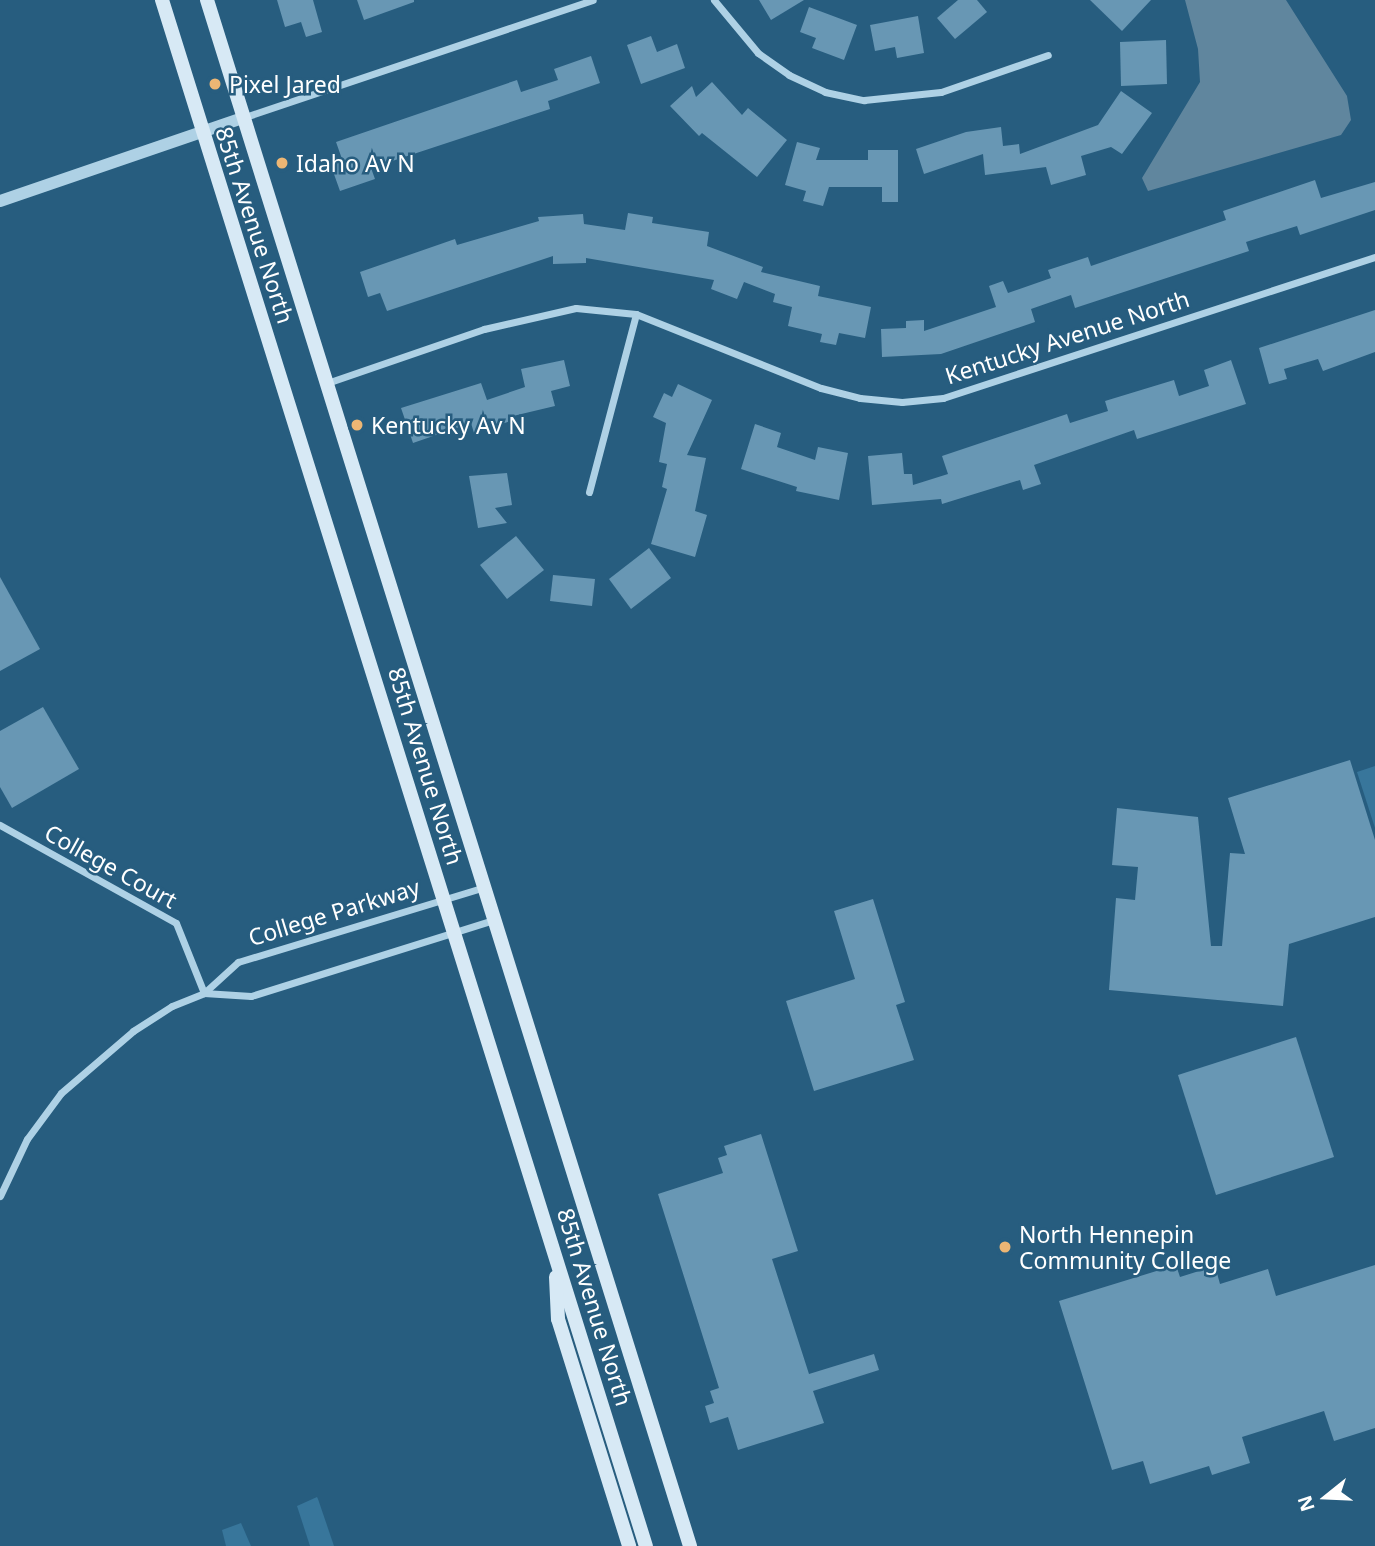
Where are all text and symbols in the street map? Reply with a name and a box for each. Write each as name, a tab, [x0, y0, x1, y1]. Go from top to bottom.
place label: Pixel Jared	[229, 70, 341, 98]
marker: Pixel Jared	[207, 76, 223, 92]
street label: 85th Avenue North	[210, 123, 300, 327]
place label: Idaho Av N	[296, 149, 415, 177]
marker: Idaho Av N	[274, 155, 290, 171]
street label: Kentucky Avenue North	[941, 284, 1193, 390]
place label: Kentucky Av N	[371, 411, 526, 439]
marker: Kentucky Av N	[349, 417, 365, 433]
street label: 85th Avenue North	[383, 664, 469, 868]
street label: College Court	[40, 818, 182, 914]
street label: College Parkway	[245, 873, 423, 951]
street label: 85th Avenue North	[552, 1205, 638, 1409]
place label: North Hennepin Community College	[1019, 1220, 1231, 1274]
marker: North Hennepin Community College	[997, 1239, 1013, 1255]
north arrow	[1291, 1462, 1361, 1532]
text: N	[1291, 1492, 1321, 1515]

